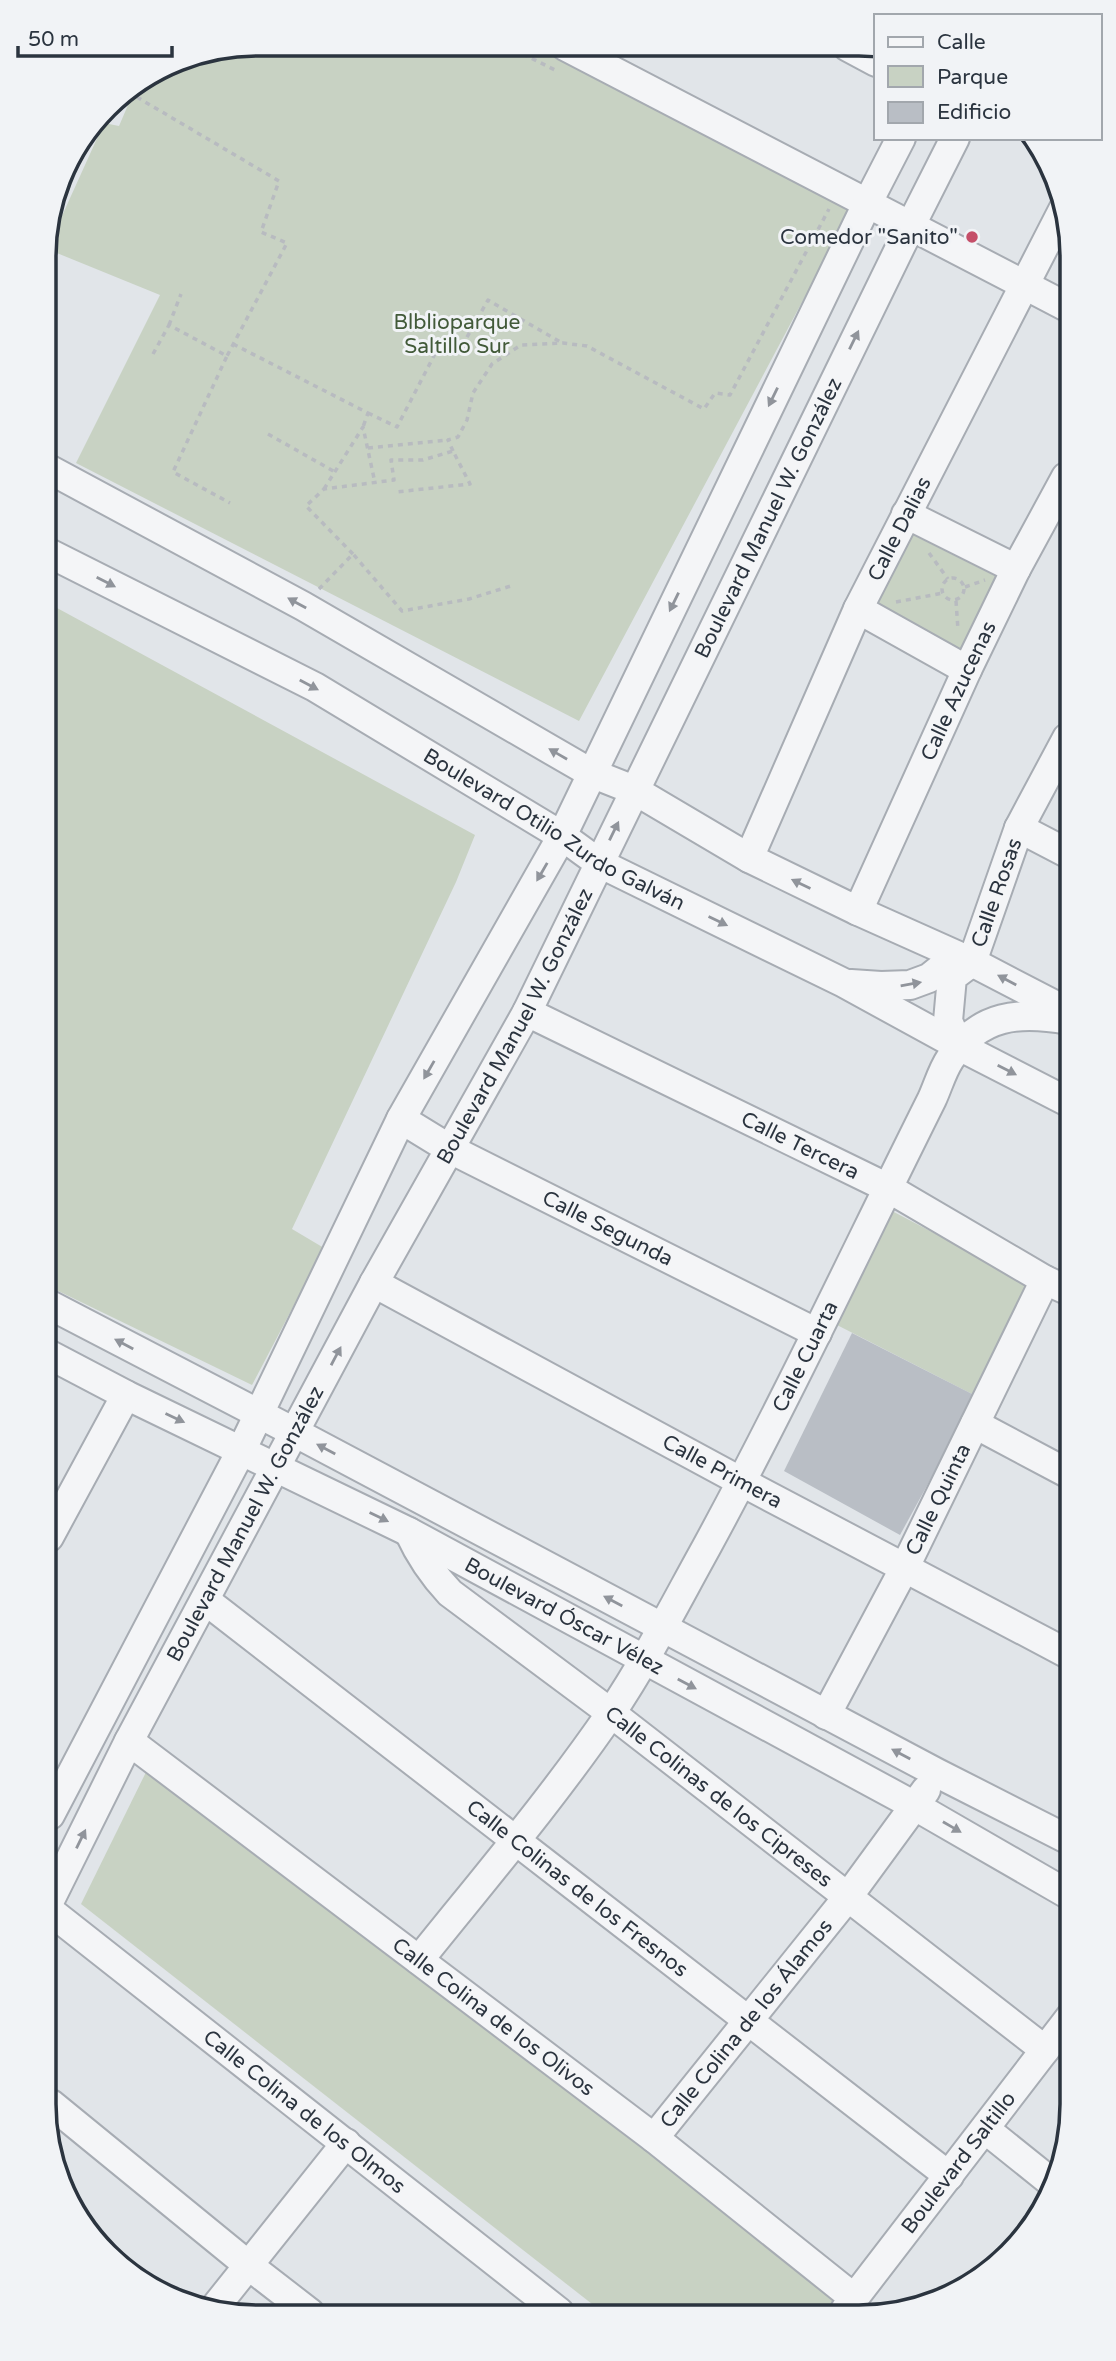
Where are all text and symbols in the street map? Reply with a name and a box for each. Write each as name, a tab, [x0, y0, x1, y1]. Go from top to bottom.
scale bar	[18, 14, 172, 58]
legend	[874, 14, 1102, 140]
text: 50 m	[28, 27, 79, 52]
text: Calle	[937, 30, 986, 55]
text: Parque	[937, 65, 1008, 90]
text: Edificio	[937, 100, 1011, 125]
place label: Comedor "Sanito"	[780, 225, 958, 250]
marker: Comedor "Sanito"	[964, 229, 980, 245]
park label: Blblioparque Saltillo Sur	[394, 310, 521, 359]
one-way arrow	[848, 330, 860, 350]
street label: Boulevard Manuel W. González	[689, 373, 847, 662]
one-way arrow	[768, 387, 779, 407]
street label: Calle Dalias	[862, 472, 936, 585]
one-way arrow	[96, 576, 116, 587]
one-way arrow	[668, 592, 680, 612]
one-way arrow	[288, 597, 307, 609]
street label: Calle Azucenas	[915, 617, 1001, 764]
one-way arrow	[299, 679, 319, 690]
street label: Boulevard Otilio Zurdo Galván	[419, 743, 689, 916]
one-way arrow	[548, 747, 567, 760]
one-way arrow	[609, 821, 620, 841]
street label: Calle Rosas	[966, 835, 1027, 951]
one-way arrow	[535, 863, 548, 882]
one-way arrow	[791, 878, 811, 889]
street label: Boulevard Manuel W. González	[431, 884, 598, 1169]
one-way arrow	[708, 915, 728, 927]
one-way arrow	[997, 974, 1017, 986]
one-way arrow	[900, 978, 922, 989]
one-way arrow	[423, 1060, 435, 1079]
one-way arrow	[997, 1065, 1017, 1076]
street label: Calle Tercera	[737, 1106, 863, 1185]
street label: Calle Segunda	[538, 1185, 677, 1271]
street label: Calle Cuarta	[767, 1297, 843, 1416]
one-way arrow	[114, 1338, 134, 1350]
one-way arrow	[329, 1346, 341, 1366]
street label: Boulevard Manuel W. González	[161, 1382, 329, 1666]
one-way arrow	[165, 1412, 185, 1423]
street label: Calle Primera	[658, 1429, 787, 1514]
street label: Calle Quinta	[900, 1439, 976, 1559]
one-way arrow	[316, 1443, 336, 1454]
one-way arrow	[369, 1512, 389, 1523]
street label: Boulevard Óscar Vélez	[460, 1552, 668, 1680]
one-way arrow	[603, 1596, 623, 1608]
one-way arrow	[677, 1678, 697, 1690]
street label: Calle Colinas de los Cipreses	[600, 1701, 837, 1893]
one-way arrow	[891, 1749, 911, 1760]
street label: Calle Colinas de los Fresnos	[462, 1794, 693, 1982]
one-way arrow	[942, 1821, 961, 1833]
one-way arrow	[75, 1829, 86, 1849]
street label: Calle Colina de los Álamos	[655, 1914, 838, 2133]
street label: Calle Colina de los Olivos	[387, 1932, 600, 2101]
street label: Calle Colina de los Olmos	[198, 2024, 411, 2199]
street label: Boulevard Saltillo	[896, 2086, 1021, 2239]

